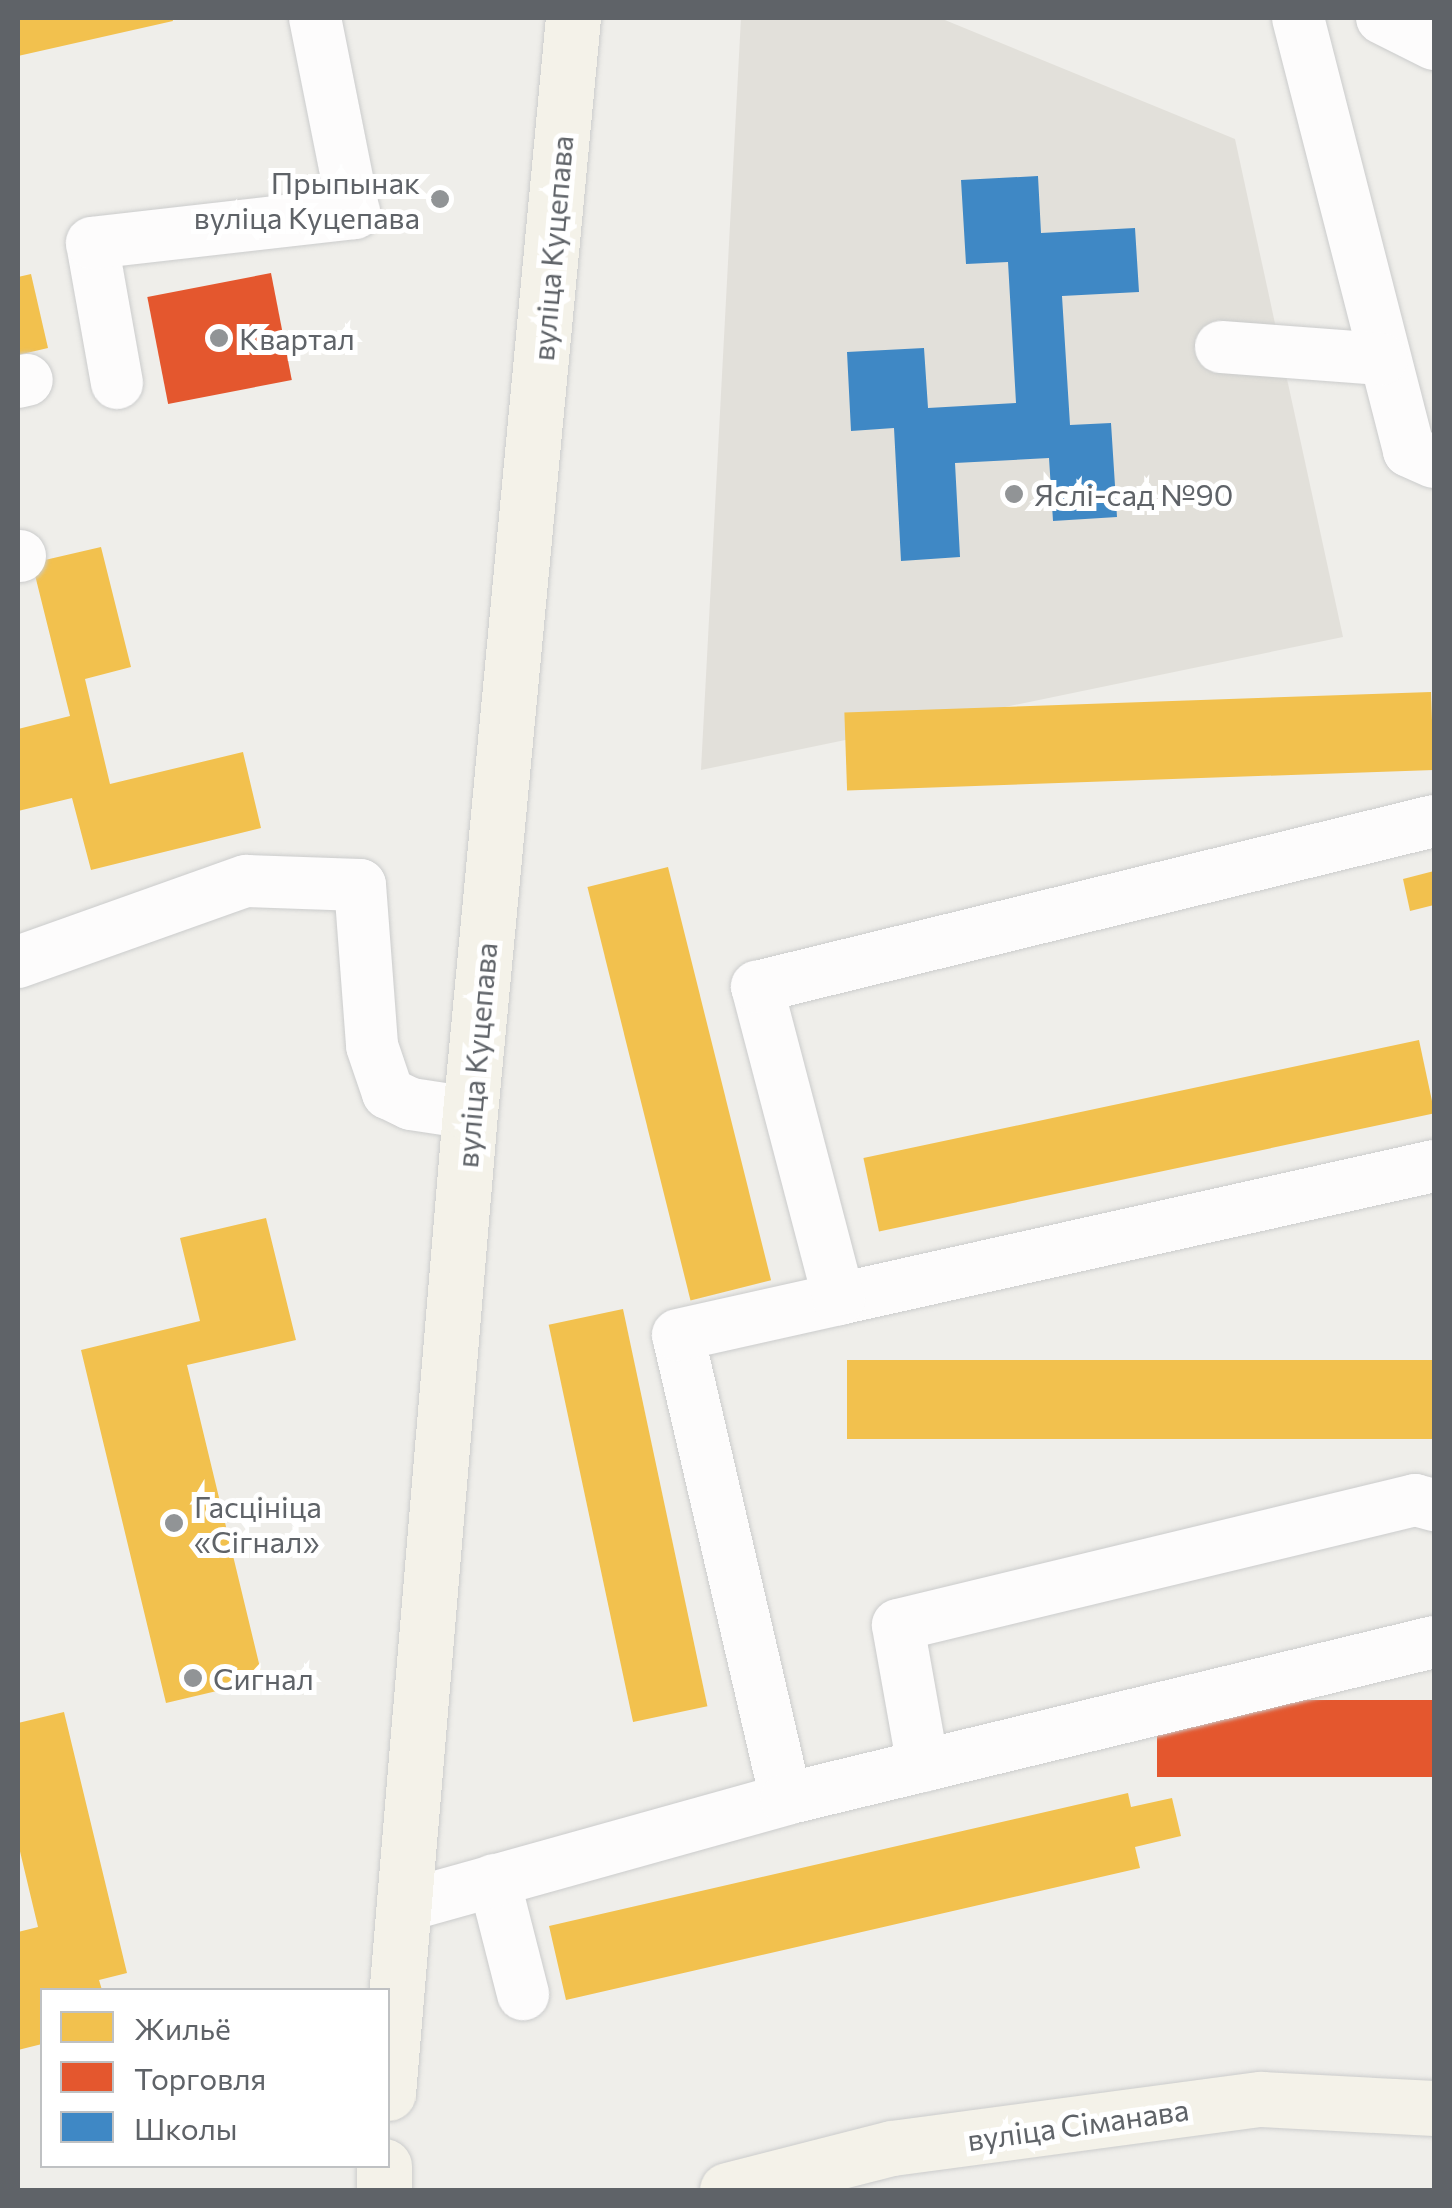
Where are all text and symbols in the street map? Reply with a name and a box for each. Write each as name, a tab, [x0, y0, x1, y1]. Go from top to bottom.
street label: вуліца Куцепава	[524, 134, 580, 362]
place label: Прыпынак вуліца Куцепава	[194, 164, 420, 234]
marker: Прыпынак вуліца Куцепава	[429, 188, 451, 210]
place label: Квартал	[239, 320, 355, 356]
marker: Квартал	[208, 327, 230, 349]
place label: Яслі-сад №90	[1034, 476, 1233, 512]
marker: Яслі-сад №90	[1003, 483, 1025, 505]
street label: вуліца Куцепава	[448, 941, 504, 1169]
place label: Гасцініца «Сігнал»	[194, 1488, 322, 1558]
marker: Гасцініца «Сігнал»	[163, 1512, 185, 1534]
place label: Сигнал	[213, 1660, 314, 1696]
marker: Сигнал	[182, 1667, 204, 1689]
legend	[40, 1988, 390, 2168]
text: Жильё	[134, 2009, 231, 2046]
text: Торговля	[134, 2059, 266, 2096]
street label: вуліца Сіманава	[965, 2091, 1191, 2157]
text: Школы	[134, 2109, 238, 2146]

